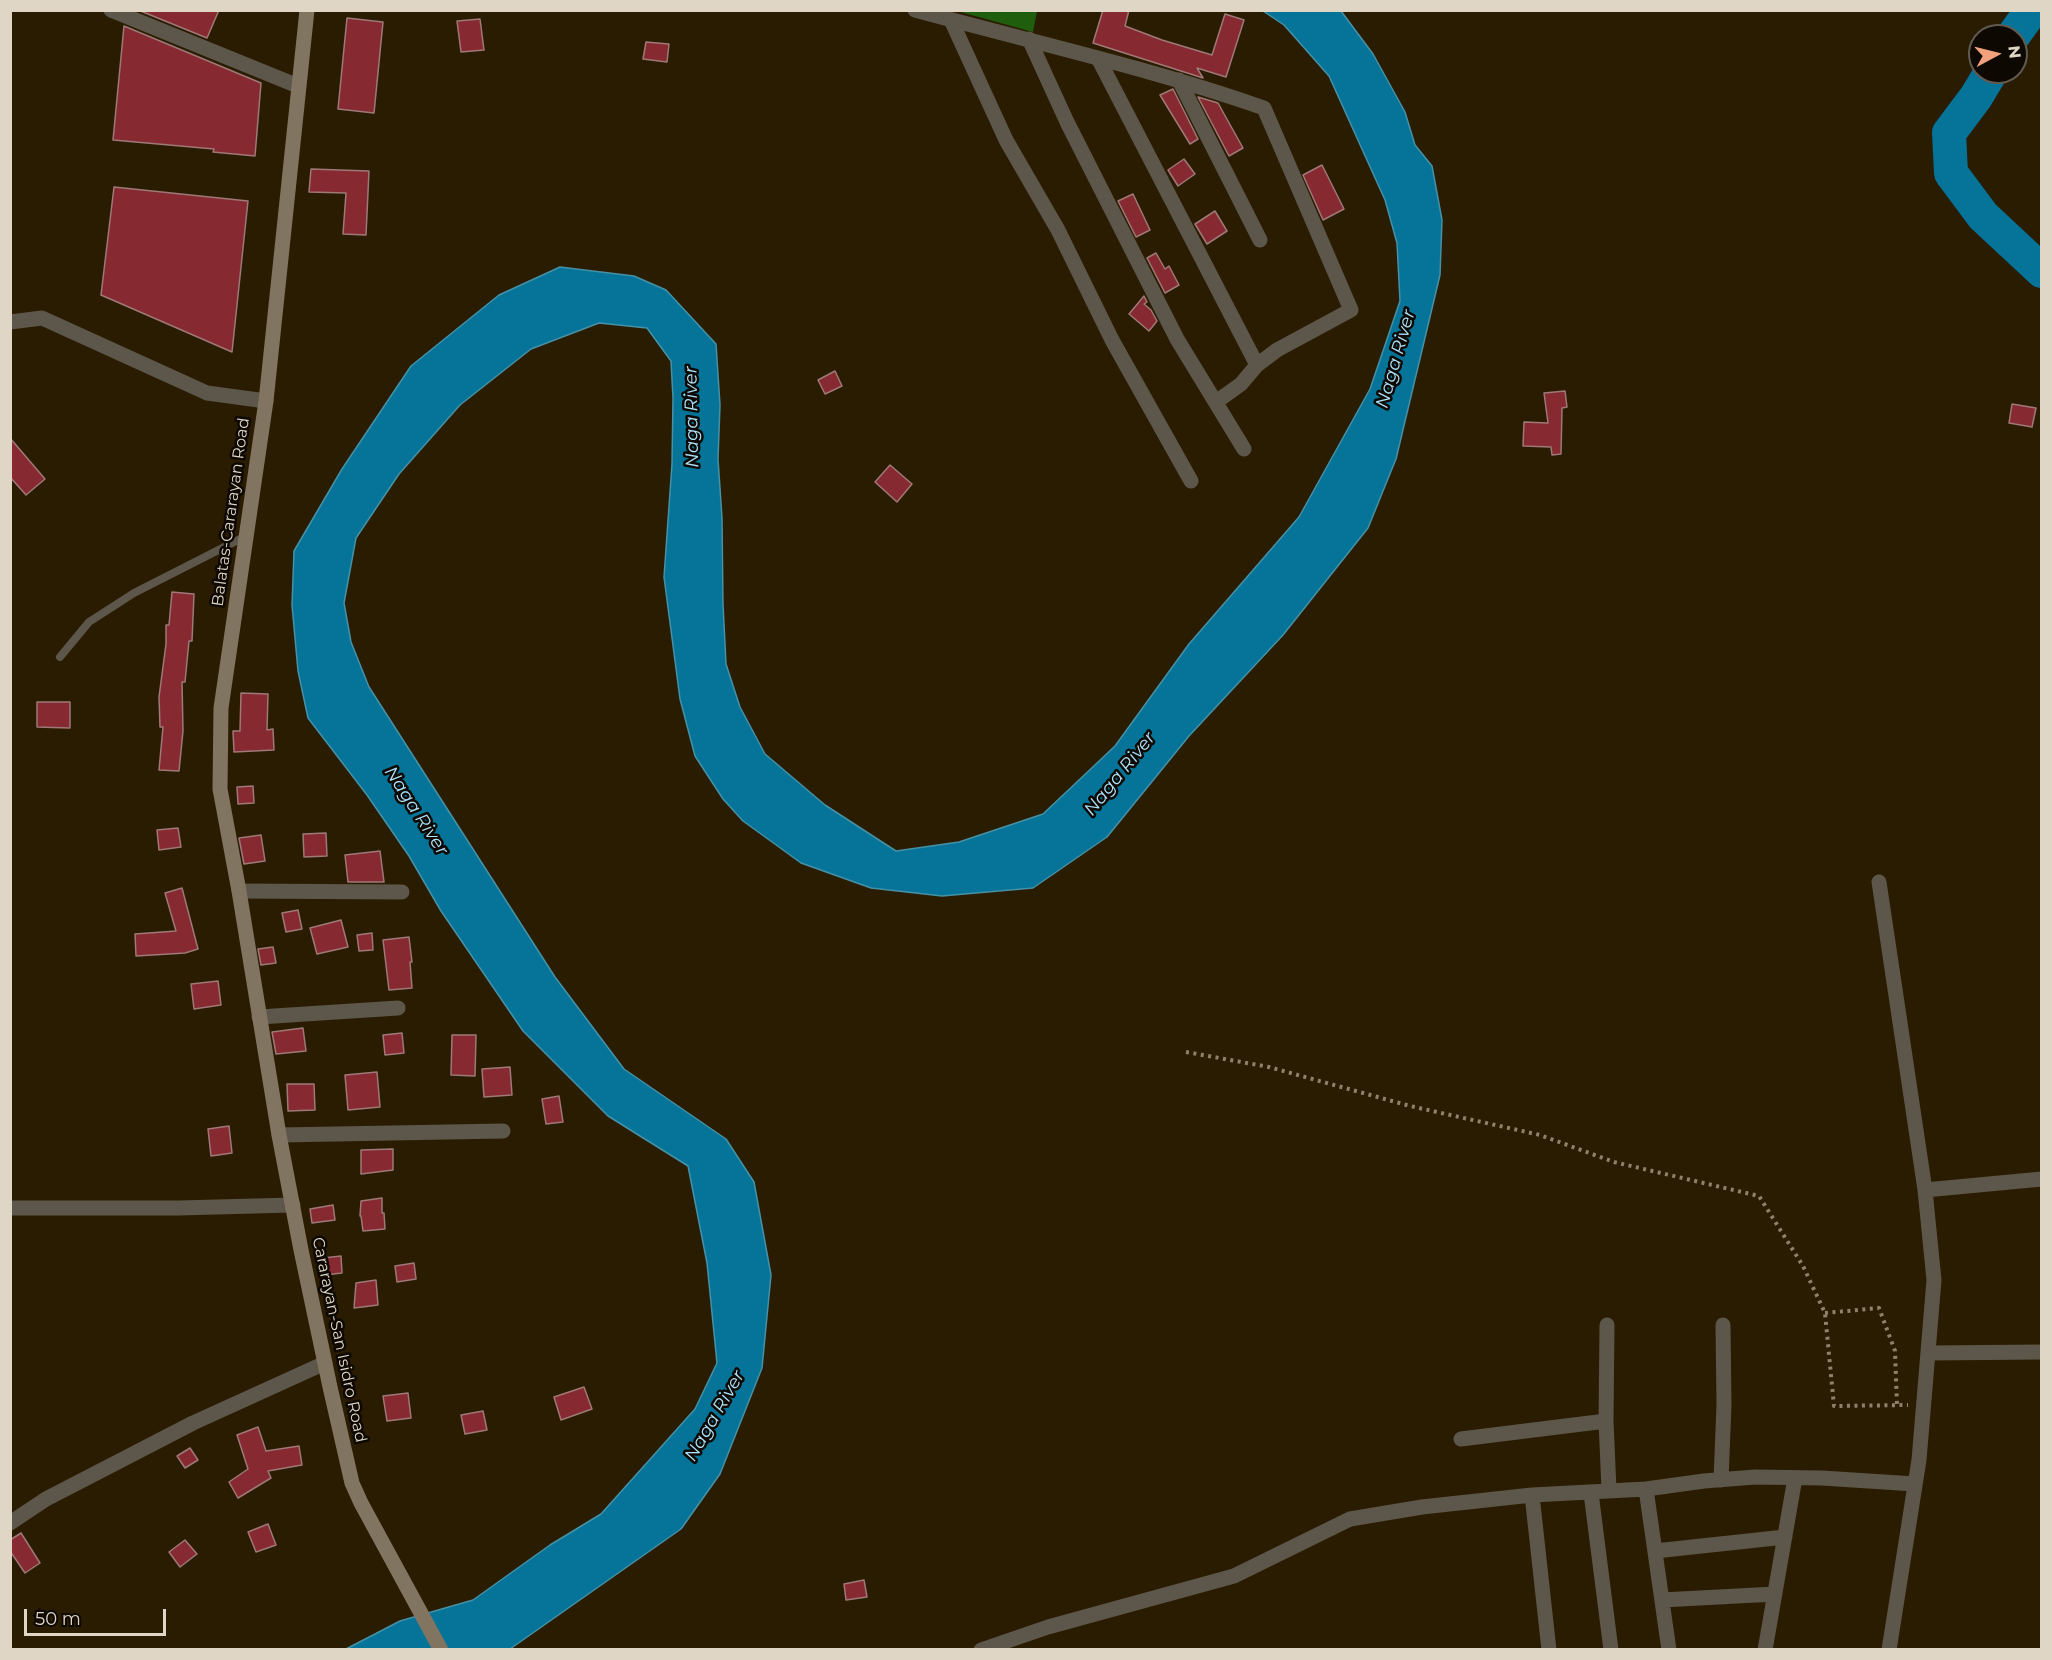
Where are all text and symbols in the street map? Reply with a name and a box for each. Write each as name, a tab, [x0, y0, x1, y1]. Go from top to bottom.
north arrow	[1968, 24, 2028, 84]
text: N	[2004, 44, 2025, 60]
water label: Naga River	[1372, 307, 1420, 411]
water label: Naga River	[680, 366, 704, 468]
street label: Balatas-Cararayan Road	[208, 416, 254, 608]
water label: Naga River	[1080, 728, 1160, 820]
water label: Naga River	[379, 763, 453, 859]
street label: Cararayan-San Isidro Road	[308, 1236, 370, 1444]
water label: Naga River	[680, 1367, 750, 1465]
scale bar	[27, 1597, 170, 1635]
text: 50 m	[35, 1608, 81, 1630]

